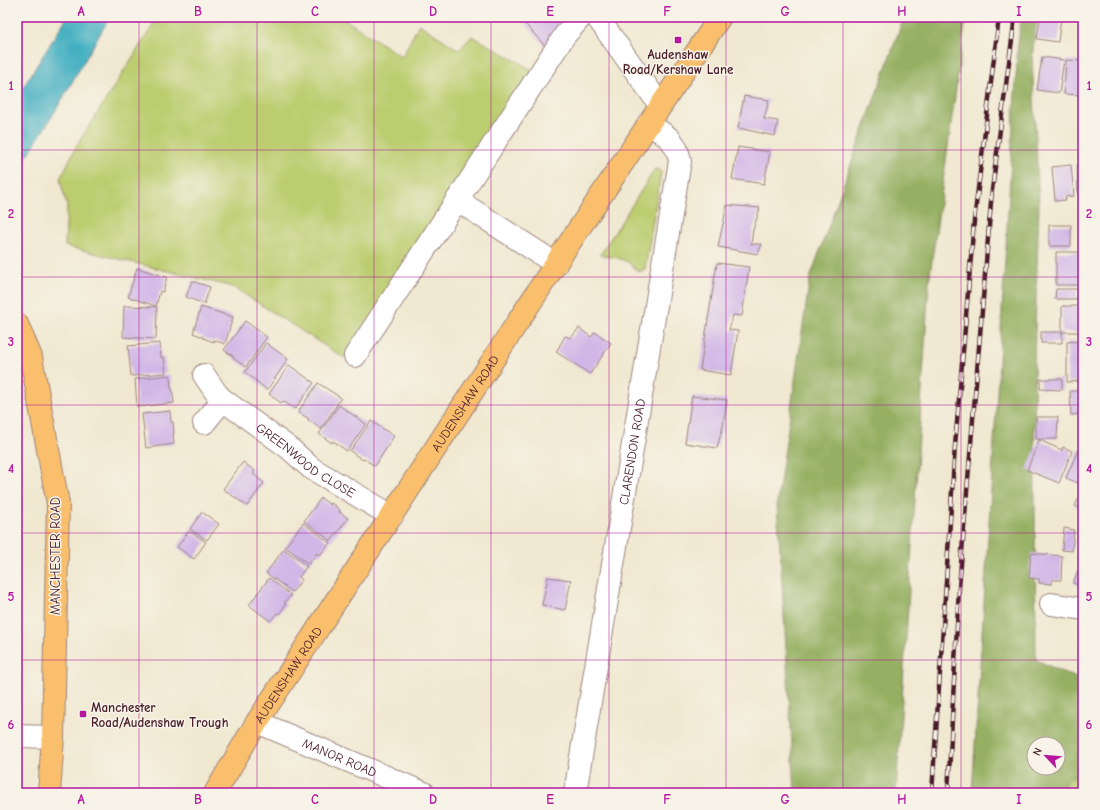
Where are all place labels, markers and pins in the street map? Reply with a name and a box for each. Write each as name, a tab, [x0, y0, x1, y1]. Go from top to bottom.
marker: Audenshaw Road/Kershaw Lane	[673, 35, 683, 45]
place label: Audenshaw Road/Kershaw Lane	[623, 47, 734, 77]
place label: Manchester Road/Audenshaw Trough	[91, 700, 229, 730]
marker: Manchester Road/Audenshaw Trough	[78, 709, 88, 719]

